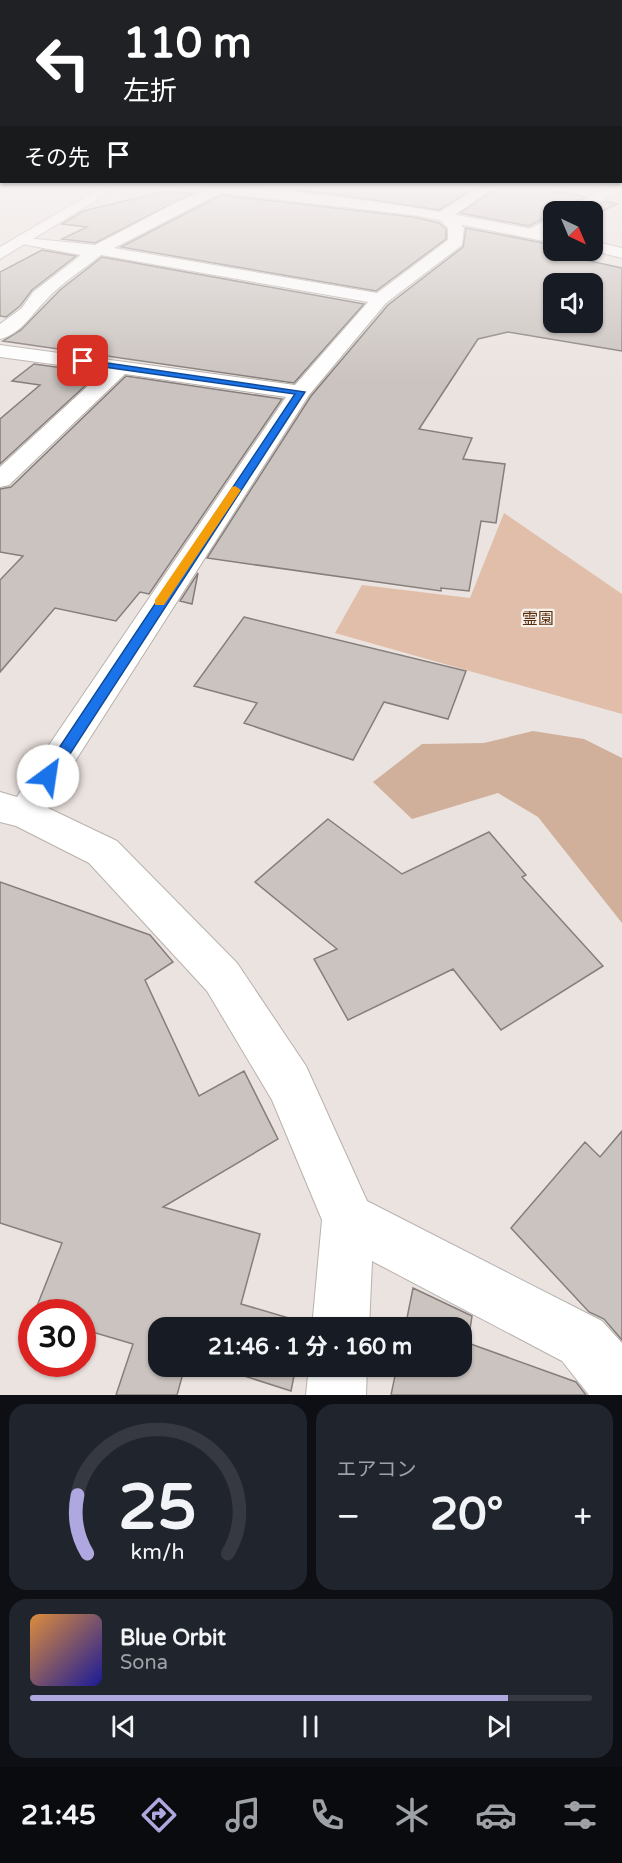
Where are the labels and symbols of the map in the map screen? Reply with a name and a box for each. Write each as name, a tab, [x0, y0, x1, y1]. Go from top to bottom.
north arrow	[543, 201, 603, 261]
pin	[57, 335, 108, 386]
park label: 霊園	[522, 609, 554, 629]
position arrow	[16, 744, 80, 808]
speed limit sign: 30	[18, 1299, 96, 1377]

